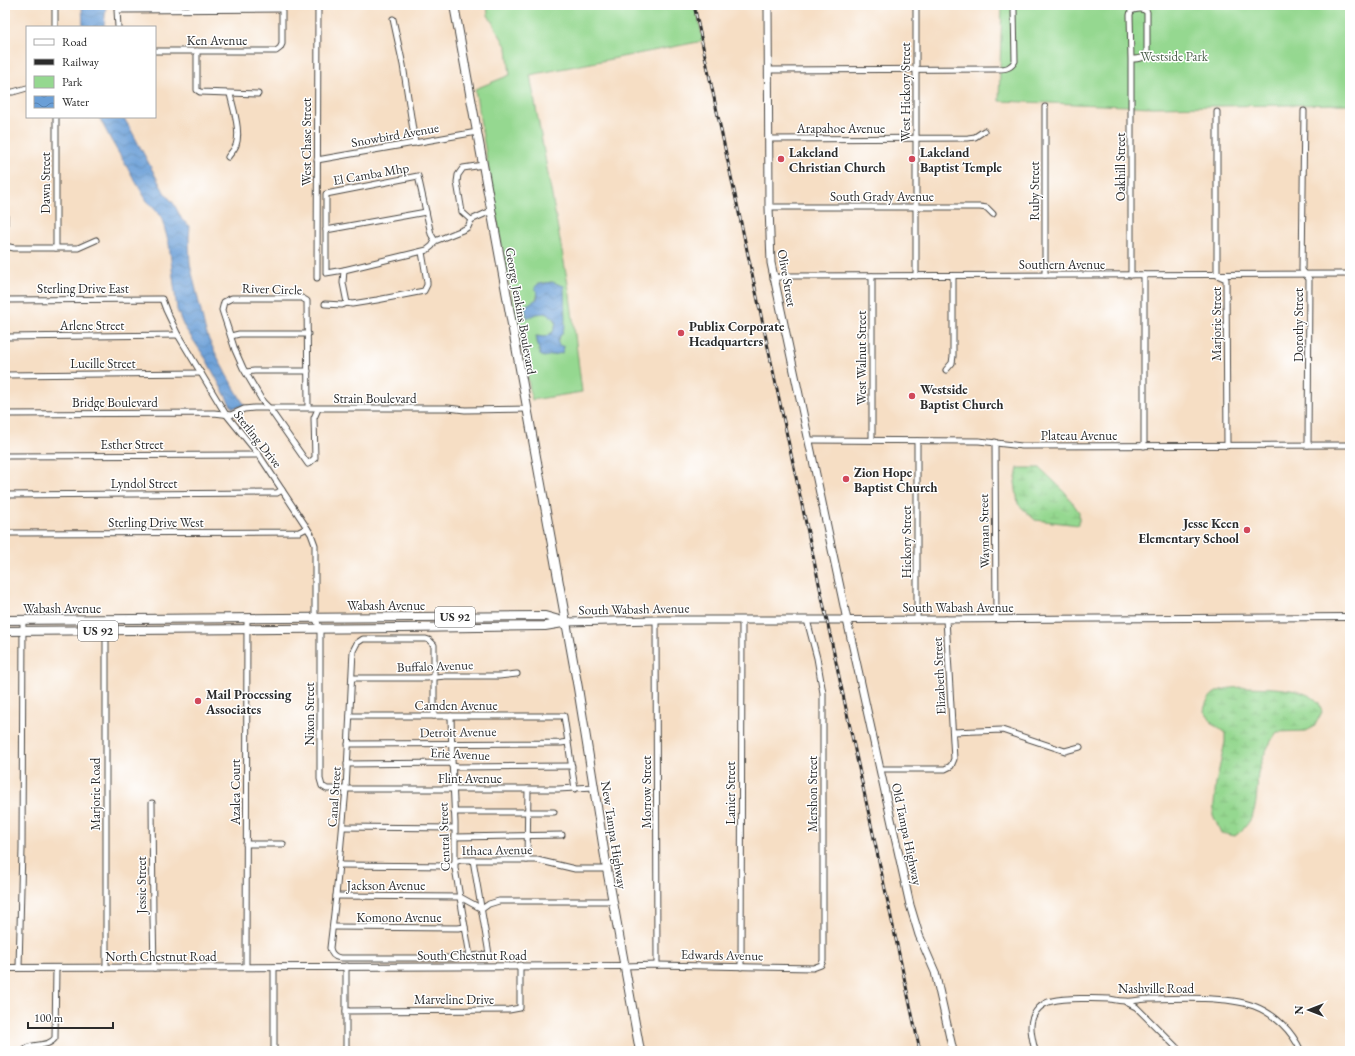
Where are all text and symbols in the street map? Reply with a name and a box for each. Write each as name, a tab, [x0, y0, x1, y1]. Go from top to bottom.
legend	[26, 26, 156, 118]
street label: Ken Avenue	[187, 32, 247, 49]
text: Road	[62, 34, 88, 50]
street label: West Hickory Street	[897, 42, 914, 142]
park label: Westside Park	[1140, 48, 1209, 65]
text: Railway	[62, 54, 100, 70]
text: Park	[62, 74, 83, 90]
text: Water	[62, 94, 89, 110]
street label: West Chase Street	[298, 98, 315, 186]
street label: Snowbird Avenue	[350, 119, 440, 151]
street label: Arapahoe Avenue	[796, 120, 885, 137]
street label: Oakhill Street	[1112, 133, 1129, 201]
place label: Lakeland Christian Church	[789, 144, 886, 176]
place label: Lakeland Baptist Temple	[920, 144, 1002, 176]
street label: Dawn Street	[37, 152, 54, 214]
marker: Lakeland Christian Church	[776, 154, 786, 164]
marker: Lakeland Baptist Temple	[907, 154, 917, 164]
street label: El Camba Mhp	[332, 159, 411, 189]
street label: Ruby Street	[1026, 161, 1043, 221]
street label: South Grady Avenue	[830, 188, 934, 205]
street label: George Jenkins Boulevard	[501, 246, 541, 376]
street label: Olive Street	[774, 248, 800, 308]
street label: Southern Avenue	[1019, 256, 1105, 273]
street label: River Circle	[242, 279, 302, 299]
street label: Sterling Drive East	[37, 280, 129, 297]
street label: Marjorie Street	[1208, 287, 1225, 361]
street label: Dorothy Street	[1290, 288, 1307, 362]
street label: West Walnut Street	[853, 311, 870, 405]
street label: Arlene Street	[59, 317, 124, 334]
place label: Publix Corporate Headquarters	[689, 318, 785, 350]
marker: Publix Corporate Headquarters	[676, 328, 686, 338]
street label: Lucille Street	[70, 355, 136, 372]
place label: Westside Baptist Church	[920, 381, 1004, 413]
street label: Strain Boulevard	[333, 390, 417, 407]
marker: Westside Baptist Church	[907, 391, 917, 401]
street label: Bridge Boulevard	[72, 394, 158, 411]
street label: Sterling Drive	[230, 407, 286, 471]
street label: Plateau Avenue	[1041, 427, 1117, 444]
street label: Esther Street	[101, 436, 163, 453]
place label: Zion Hope Baptist Church	[854, 464, 938, 496]
marker: Zion Hope Baptist Church	[841, 474, 851, 484]
street label: Lyndol Street	[111, 475, 177, 492]
street label: Wayman Street	[975, 494, 993, 568]
street label: Hickory Street	[898, 506, 915, 578]
street label: Sterling Drive West	[108, 514, 204, 531]
place label: Jesse Keen Elementary School	[1139, 515, 1240, 547]
marker: Jesse Keen Elementary School	[1242, 525, 1252, 535]
street label: Wabash Avenue	[347, 597, 425, 614]
street label: South Wabash Avenue	[903, 599, 1013, 616]
street label: Wabash Avenue	[23, 600, 101, 617]
street label: South Wabash Avenue	[578, 600, 690, 618]
road number: US 92	[435, 607, 475, 627]
road number: US 92	[78, 621, 118, 641]
street label: Elizabeth Street	[928, 637, 950, 715]
street label: Buffalo Avenue	[397, 656, 473, 676]
street label: Nixon Street	[301, 682, 318, 746]
place label: Mail Processing Associates	[205, 686, 292, 718]
marker: Mail Processing Associates	[193, 696, 203, 706]
street label: Camden Avenue	[415, 697, 497, 714]
street label: Detroit Avenue	[419, 723, 497, 741]
street label: Erie Avenue	[430, 744, 490, 764]
street label: Morrow Street	[638, 756, 655, 828]
street label: Mershon Street	[804, 756, 821, 832]
street label: Marjorie Road	[87, 757, 104, 830]
street label: Azalea Court	[227, 759, 244, 826]
street label: Lanier Street	[722, 761, 739, 825]
street label: Canal Street	[323, 766, 345, 828]
street label: Flint Avenue	[438, 770, 502, 787]
street label: New Tampa Highway	[597, 780, 631, 890]
street label: Old Tampa Highway	[888, 781, 926, 887]
street label: Central Street	[434, 802, 454, 872]
street label: Ithaca Avenue	[462, 841, 532, 859]
street label: Jessie Street	[133, 856, 150, 915]
street label: Jackson Avenue	[346, 877, 425, 894]
street label: Komono Avenue	[356, 909, 442, 926]
street label: Edwards Avenue	[681, 946, 763, 964]
street label: South Chestnut Road	[417, 947, 527, 964]
street label: North Chestnut Road	[105, 948, 217, 965]
street label: Nashville Road	[1118, 980, 1194, 997]
north arrow	[1289, 990, 1329, 1030]
street label: Marveline Drive	[414, 991, 494, 1008]
scale bar	[28, 1004, 113, 1030]
text: N	[1292, 1005, 1306, 1014]
text: 100 m	[34, 1010, 64, 1026]

